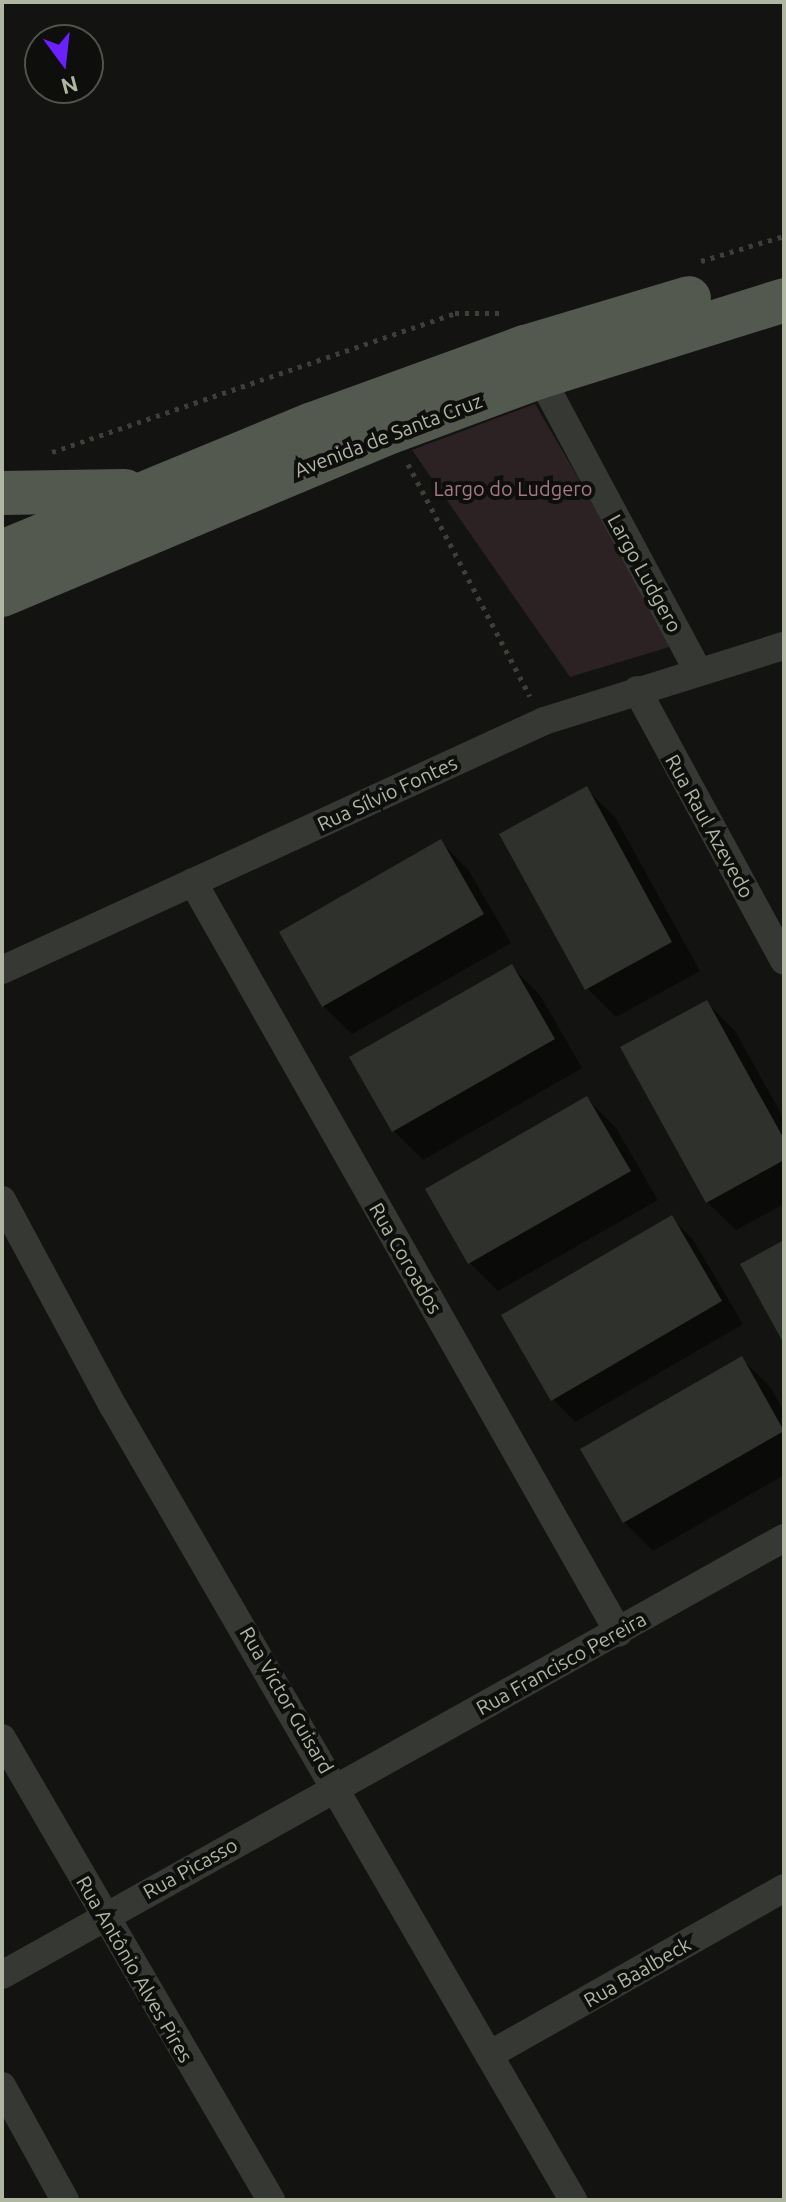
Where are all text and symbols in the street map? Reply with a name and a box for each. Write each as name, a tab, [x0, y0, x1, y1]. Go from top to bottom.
north arrow	[24, 24, 104, 104]
text: N	[59, 72, 81, 100]
street label: Avenida de Santa Cruz	[291, 388, 485, 482]
park label: Largo do Ludgero	[434, 476, 592, 500]
street label: Largo Ludgero	[603, 510, 687, 636]
street label: Rua Sílvio Fontes	[313, 750, 461, 836]
street label: Rua Raul Azevedo	[661, 750, 759, 902]
street label: Rua Coroados	[365, 1198, 447, 1318]
street label: Rua Francisco Pereira	[472, 1606, 650, 1720]
street label: Rua Victor Guisard	[235, 1622, 339, 1778]
street label: Rua Picasso	[139, 1832, 241, 1904]
street label: Rua Antônio Alves Pires	[72, 1871, 198, 2067]
street label: Rua Baalbeck	[579, 1932, 695, 2012]

